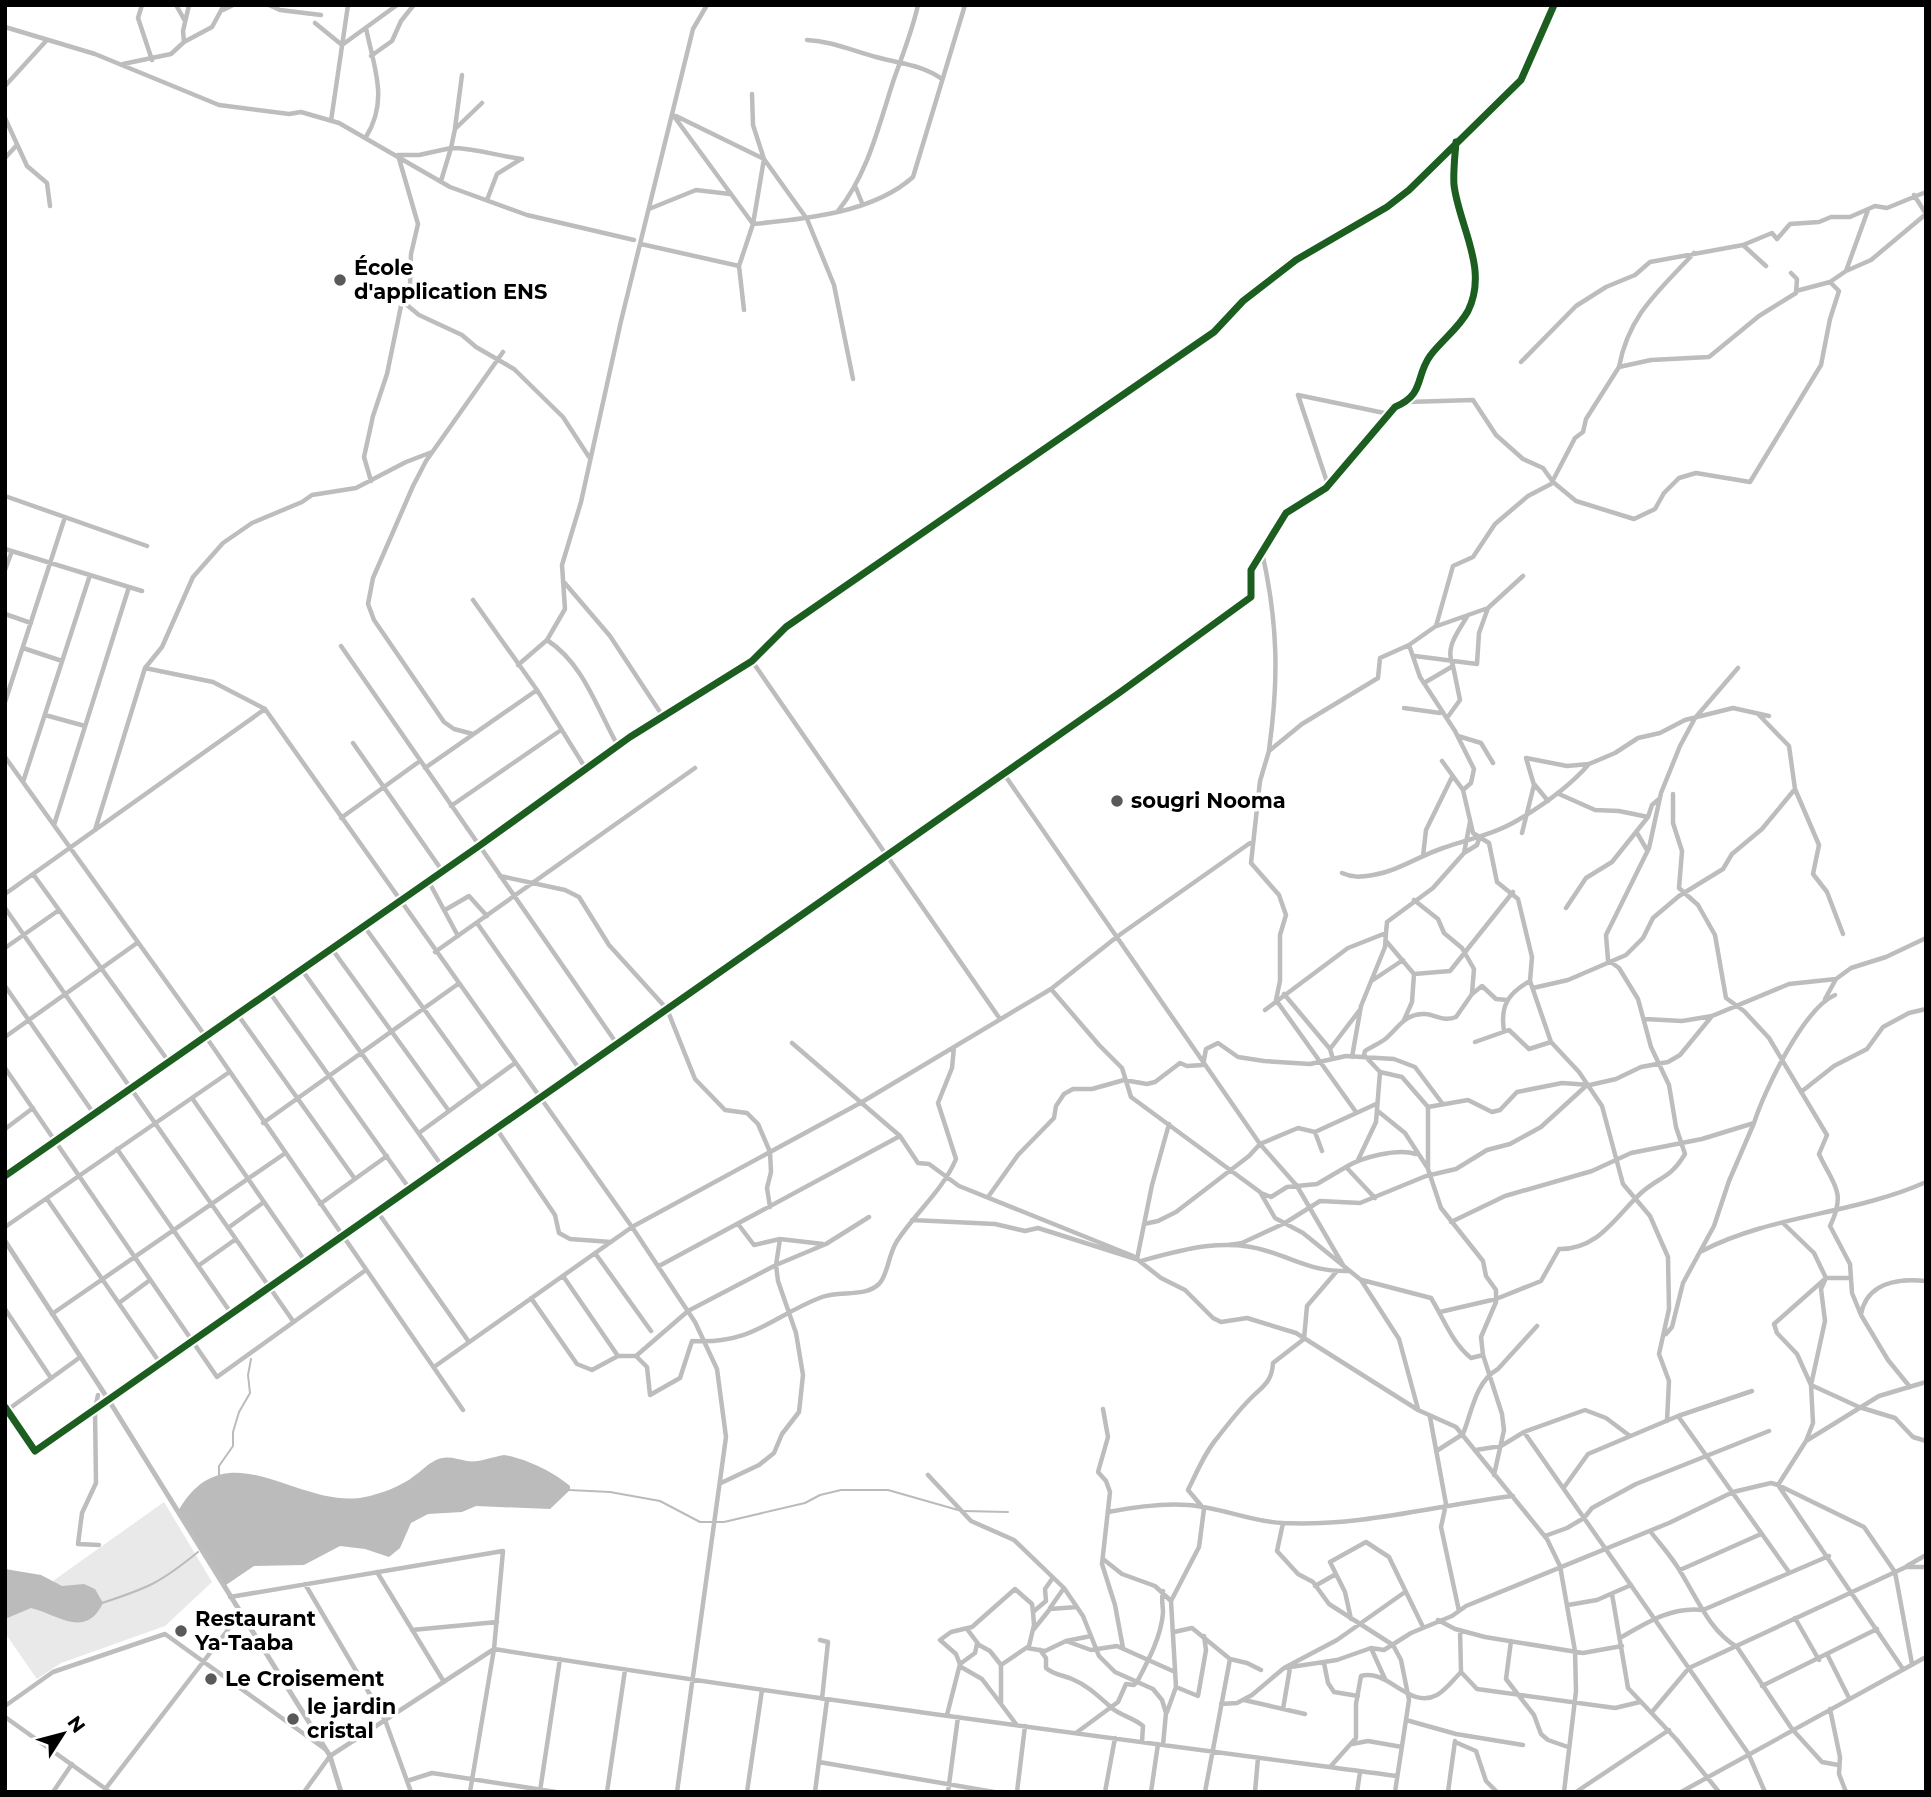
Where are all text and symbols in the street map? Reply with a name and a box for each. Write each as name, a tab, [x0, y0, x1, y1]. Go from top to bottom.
place label: École d'application ENS	[354, 255, 547, 304]
marker: École d'application ENS	[332, 272, 348, 288]
place label: sougri Nooma	[1131, 788, 1286, 813]
marker: sougri Nooma	[1109, 793, 1125, 809]
place label: Restaurant Ya-Taaba	[194, 1606, 316, 1655]
marker: Restaurant Ya-Taaba	[173, 1623, 189, 1639]
place label: Le Croisement	[225, 1666, 384, 1691]
marker: Le Croisement	[203, 1671, 219, 1687]
place label: le jardin cristal	[307, 1694, 396, 1743]
north arrow	[28, 1699, 98, 1769]
text: N	[63, 1711, 90, 1737]
marker: le jardin cristal	[285, 1711, 301, 1727]

